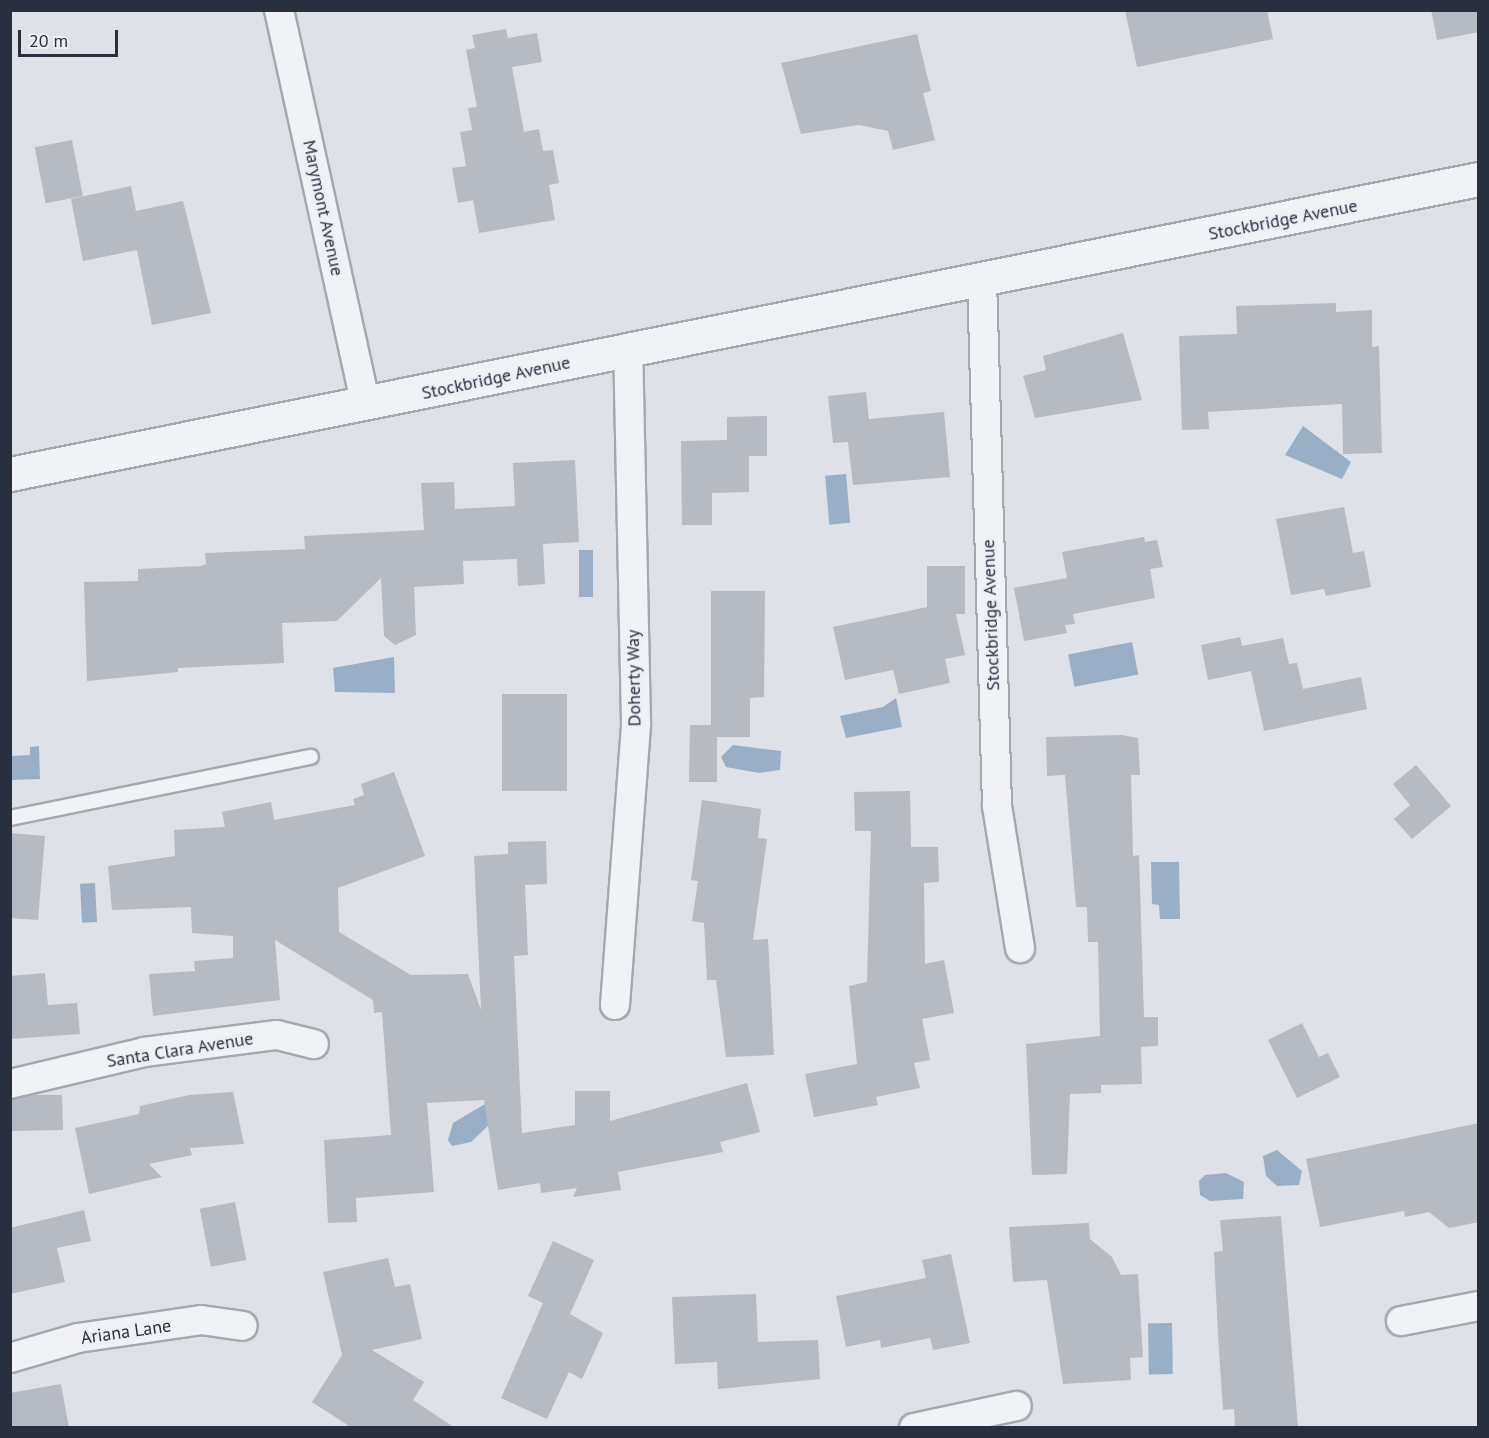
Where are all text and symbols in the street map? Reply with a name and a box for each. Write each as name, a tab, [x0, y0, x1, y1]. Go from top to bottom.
scale bar	[21, 18, 122, 56]
text: 20 m	[29, 29, 68, 52]
street label: Marymont Avenue	[298, 138, 348, 278]
street label: Stockbridge Avenue	[1206, 195, 1360, 245]
street label: Stockbridge Avenue	[419, 352, 573, 404]
street label: Stockbridge Avenue	[978, 539, 1004, 691]
street label: Doherty Way	[622, 629, 646, 727]
street label: Santa Clara Avenue	[105, 1028, 255, 1072]
street label: Ariana Lane	[80, 1315, 172, 1349]

